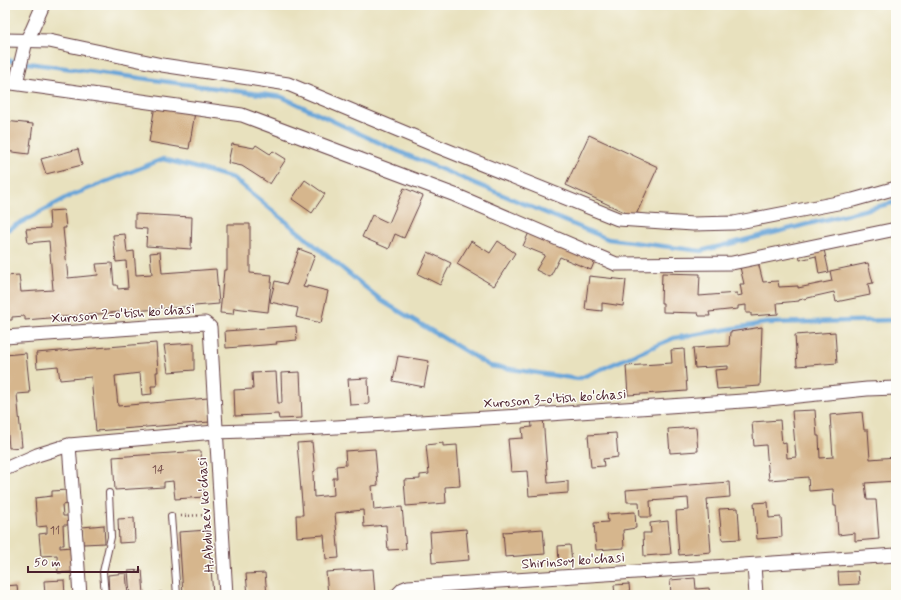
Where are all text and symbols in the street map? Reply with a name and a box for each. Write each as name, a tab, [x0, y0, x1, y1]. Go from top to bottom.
street label: Xuroson 2-o'tish ko'chasi	[51, 300, 195, 328]
street label: Xuroson 3-o'tish ko'chasi	[483, 385, 627, 413]
street label: H.Abdulaev ko'chasi	[193, 457, 219, 573]
house number: 14	[152, 462, 164, 478]
house number: 11	[50, 523, 60, 539]
scale bar	[28, 548, 138, 574]
street label: Shirinsoy ko'chasi	[521, 548, 625, 574]
text: 50 m	[34, 555, 61, 571]

